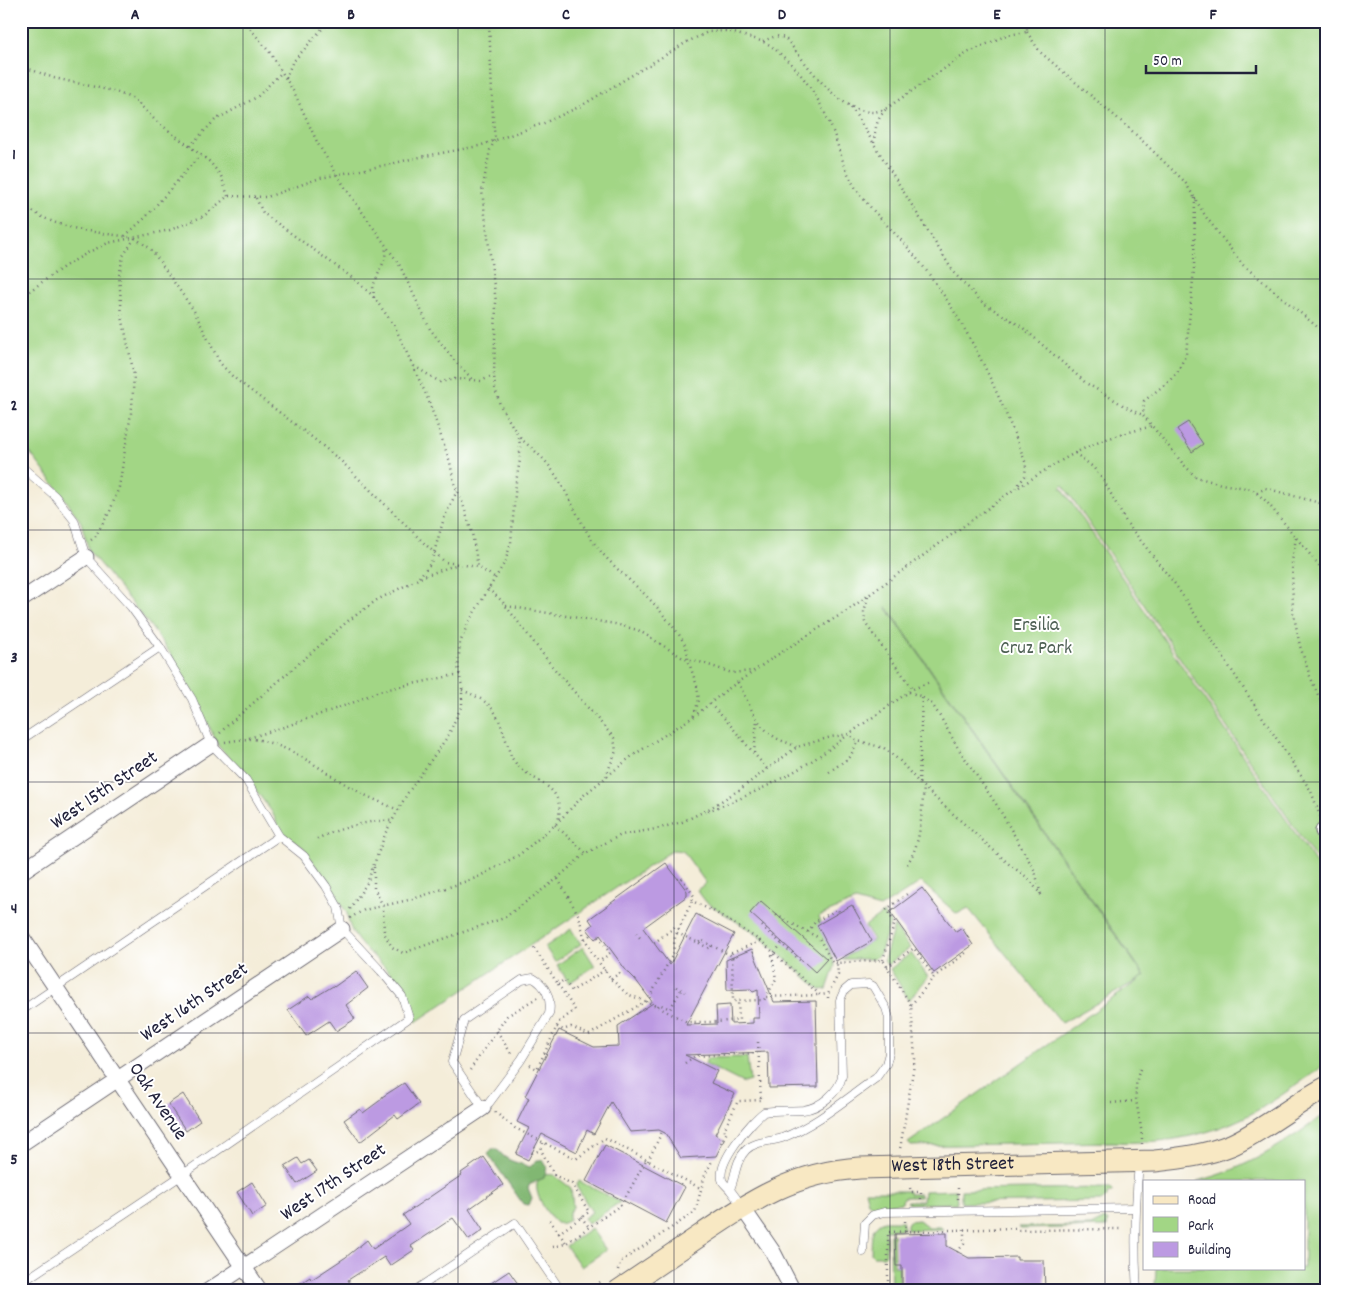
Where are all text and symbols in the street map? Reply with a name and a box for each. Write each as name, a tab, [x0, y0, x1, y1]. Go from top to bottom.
text: A	[131, 4, 140, 27]
text: B	[347, 4, 355, 27]
text: C	[562, 4, 570, 27]
text: D	[778, 4, 787, 27]
text: E	[993, 4, 1001, 27]
text: F	[1209, 4, 1217, 27]
scale bar	[1146, 42, 1256, 74]
text: 50 m	[1153, 51, 1182, 73]
text: 1	[12, 144, 16, 167]
text: 2	[11, 395, 18, 418]
park label: Ersilia Cruz Park	[1000, 612, 1072, 663]
text: 3	[10, 647, 18, 670]
street label: West 15th Street	[46, 745, 164, 837]
text: 4	[11, 898, 17, 921]
street label: West 16th Street	[136, 957, 254, 1049]
street label: Oak Avenue	[121, 1058, 193, 1147]
street label: West 17th Street	[275, 1137, 393, 1229]
text: 5	[10, 1149, 18, 1172]
street label: West 18th Street	[891, 1150, 1015, 1181]
legend	[1143, 1180, 1306, 1270]
text: Road	[1188, 1190, 1216, 1212]
text: Park	[1188, 1216, 1214, 1238]
text: Building	[1188, 1240, 1231, 1262]

